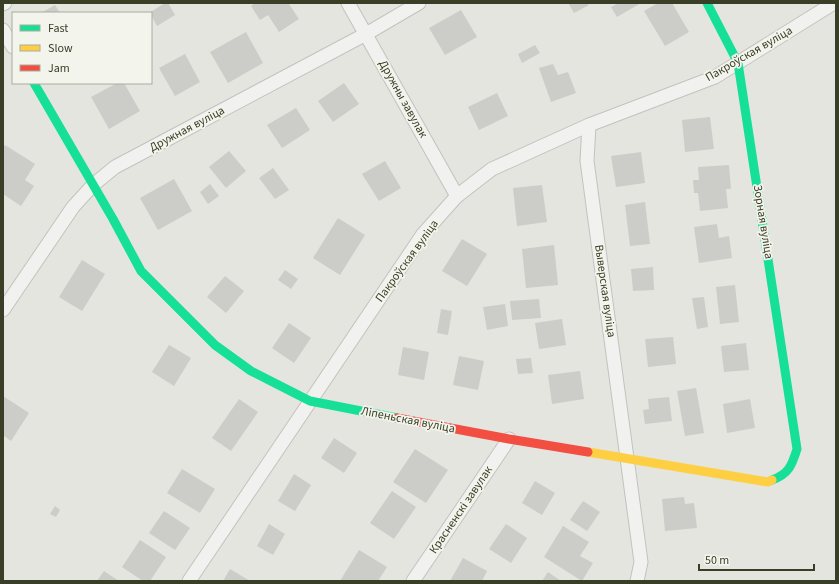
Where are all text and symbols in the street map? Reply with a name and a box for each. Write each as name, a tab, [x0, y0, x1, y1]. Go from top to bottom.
legend	[12, 12, 152, 84]
text: Fast	[48, 20, 68, 37]
street label: Пакроўская вуліца	[702, 22, 796, 86]
text: Slow	[48, 40, 73, 57]
street label: Дружны завулак	[374, 57, 432, 141]
text: Jam	[48, 60, 70, 77]
street label: Дружная вуліца	[146, 102, 228, 156]
street label: Зорная вуліца	[749, 184, 777, 260]
street label: Пакроўская вуліца	[371, 216, 443, 306]
street label: Выверская вуліца	[590, 244, 620, 338]
street label: Ліпеньская вуліца	[360, 403, 456, 437]
street label: Красненскі завулак	[425, 463, 497, 557]
scale bar	[699, 546, 814, 572]
text: 50 m	[705, 552, 729, 569]

